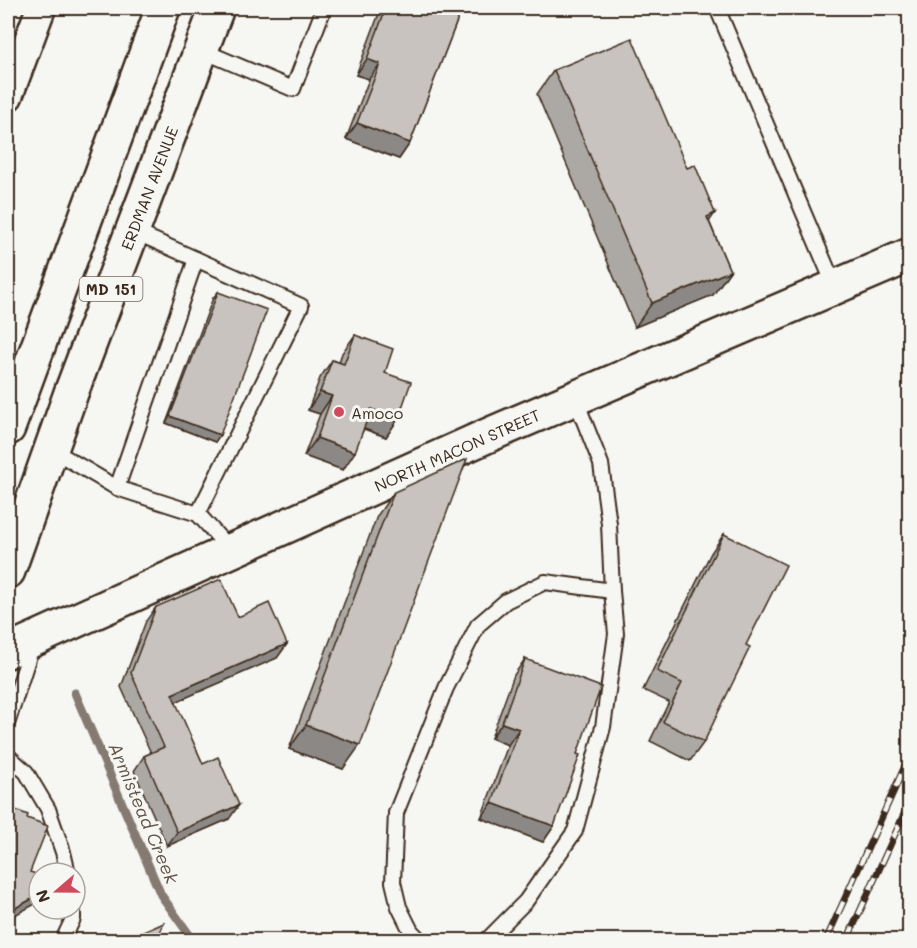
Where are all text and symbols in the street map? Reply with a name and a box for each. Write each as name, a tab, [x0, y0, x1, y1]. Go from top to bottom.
street label: ERDMAN AVENUE	[116, 123, 182, 253]
road number: MD 151	[80, 277, 142, 301]
place label: Amoco	[351, 402, 403, 423]
street label: NORTH MACON STREET	[371, 404, 543, 496]
marker: Amoco	[332, 405, 346, 419]
water label: Armistead Creek	[103, 739, 185, 888]
north arrow	[27, 861, 87, 921]
text: N	[30, 887, 54, 906]

